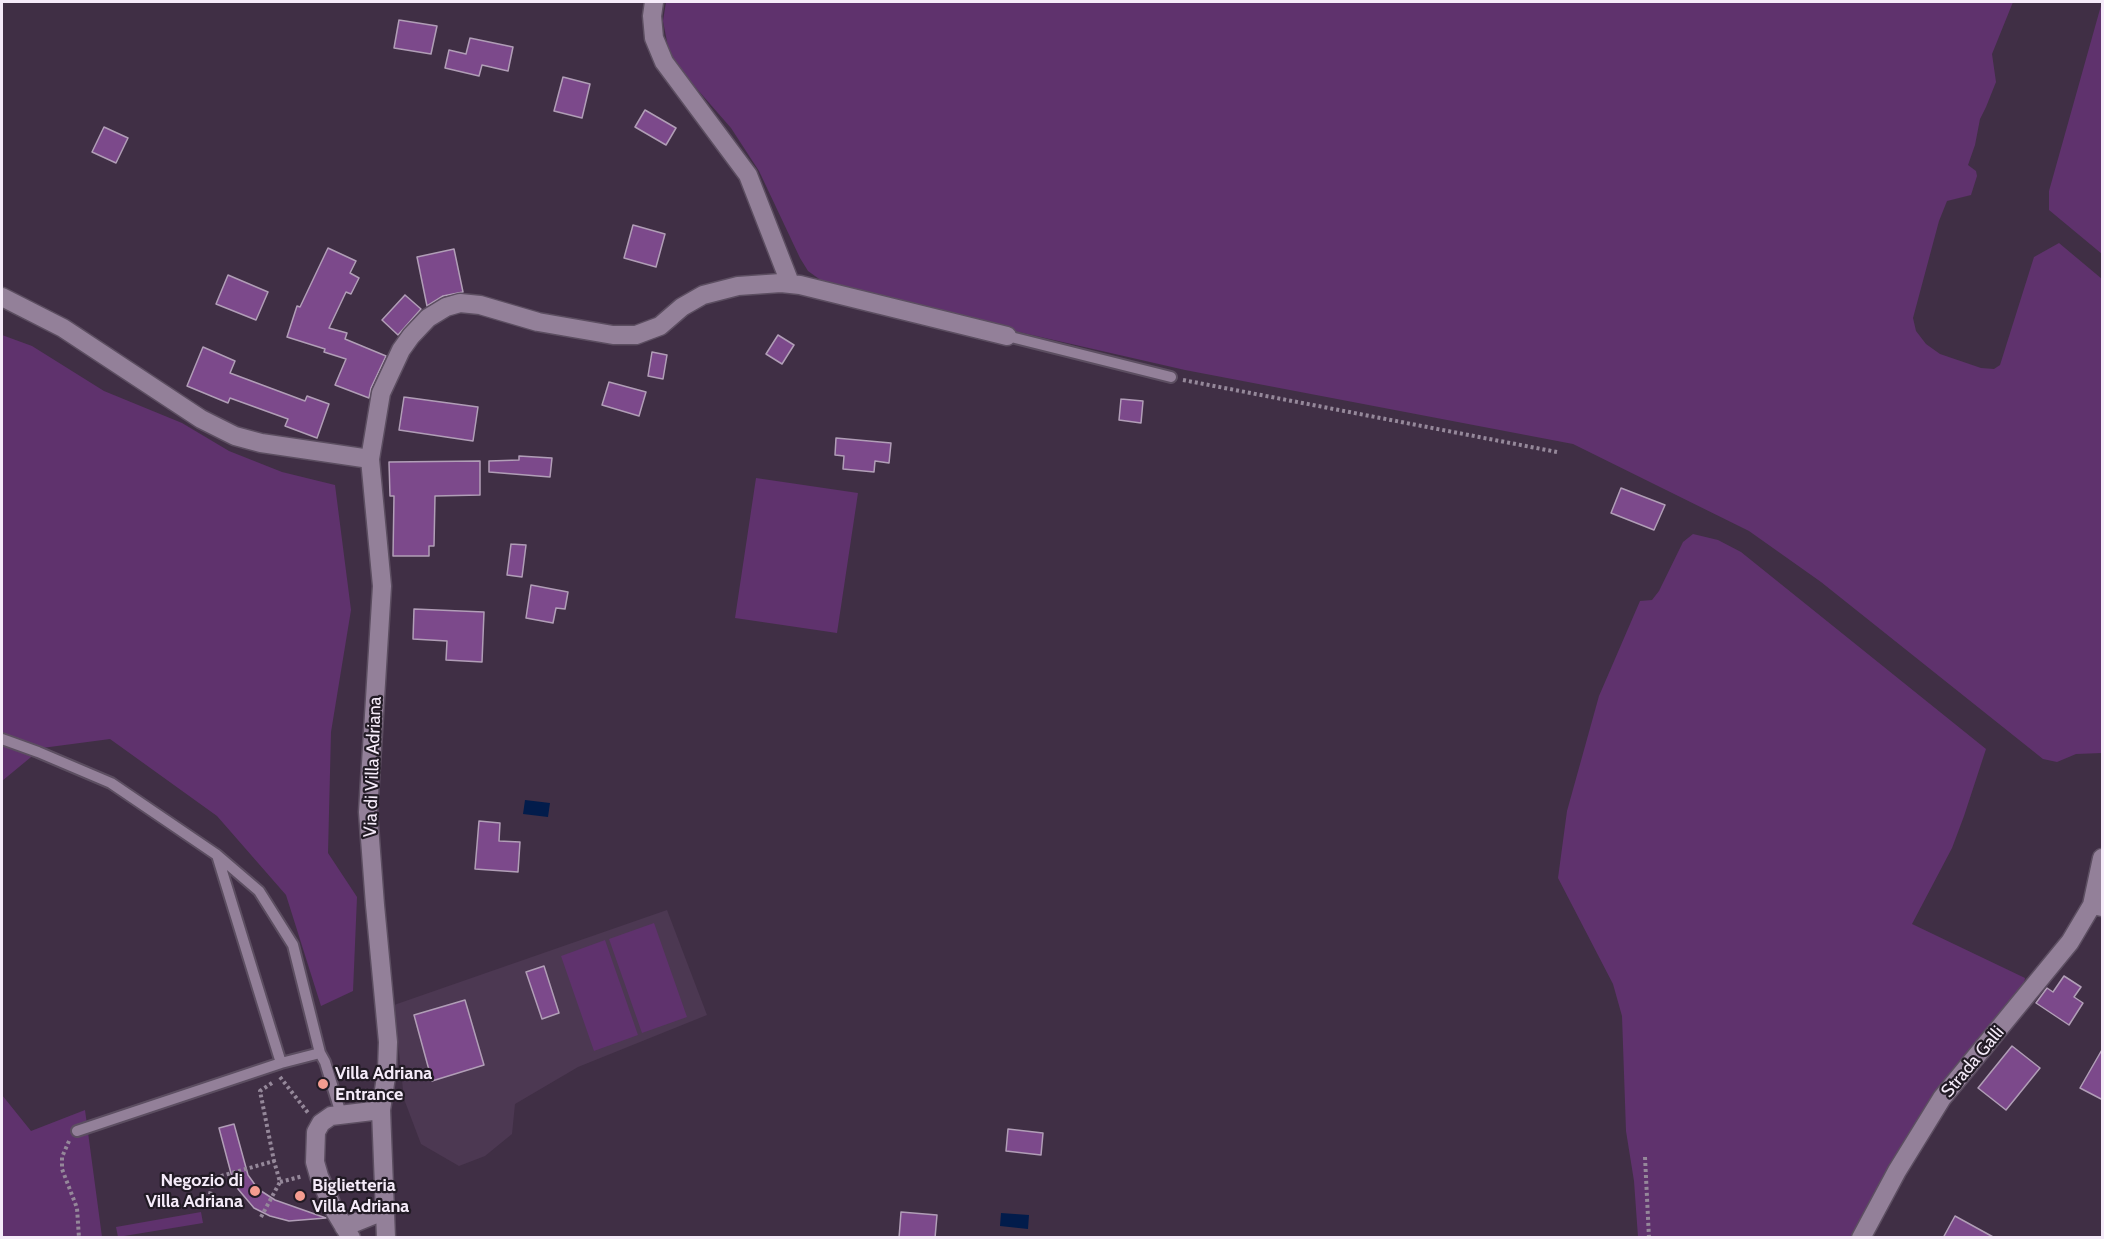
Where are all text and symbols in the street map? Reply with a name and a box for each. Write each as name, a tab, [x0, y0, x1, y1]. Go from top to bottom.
street label: Via di Villa Adriana	[360, 696, 386, 838]
street label: Strada Galli	[1937, 1022, 2009, 1102]
place label: Villa Adriana Entrance	[335, 1063, 432, 1106]
marker: Villa Adriana Entrance	[316, 1077, 330, 1091]
place label: Negozio di Villa Adriana	[146, 1170, 243, 1212]
place label: Biglietteria Villa Adriana	[312, 1175, 409, 1218]
marker: Negozio di Villa Adriana	[248, 1184, 262, 1198]
marker: Biglietteria Villa Adriana	[293, 1189, 307, 1203]

